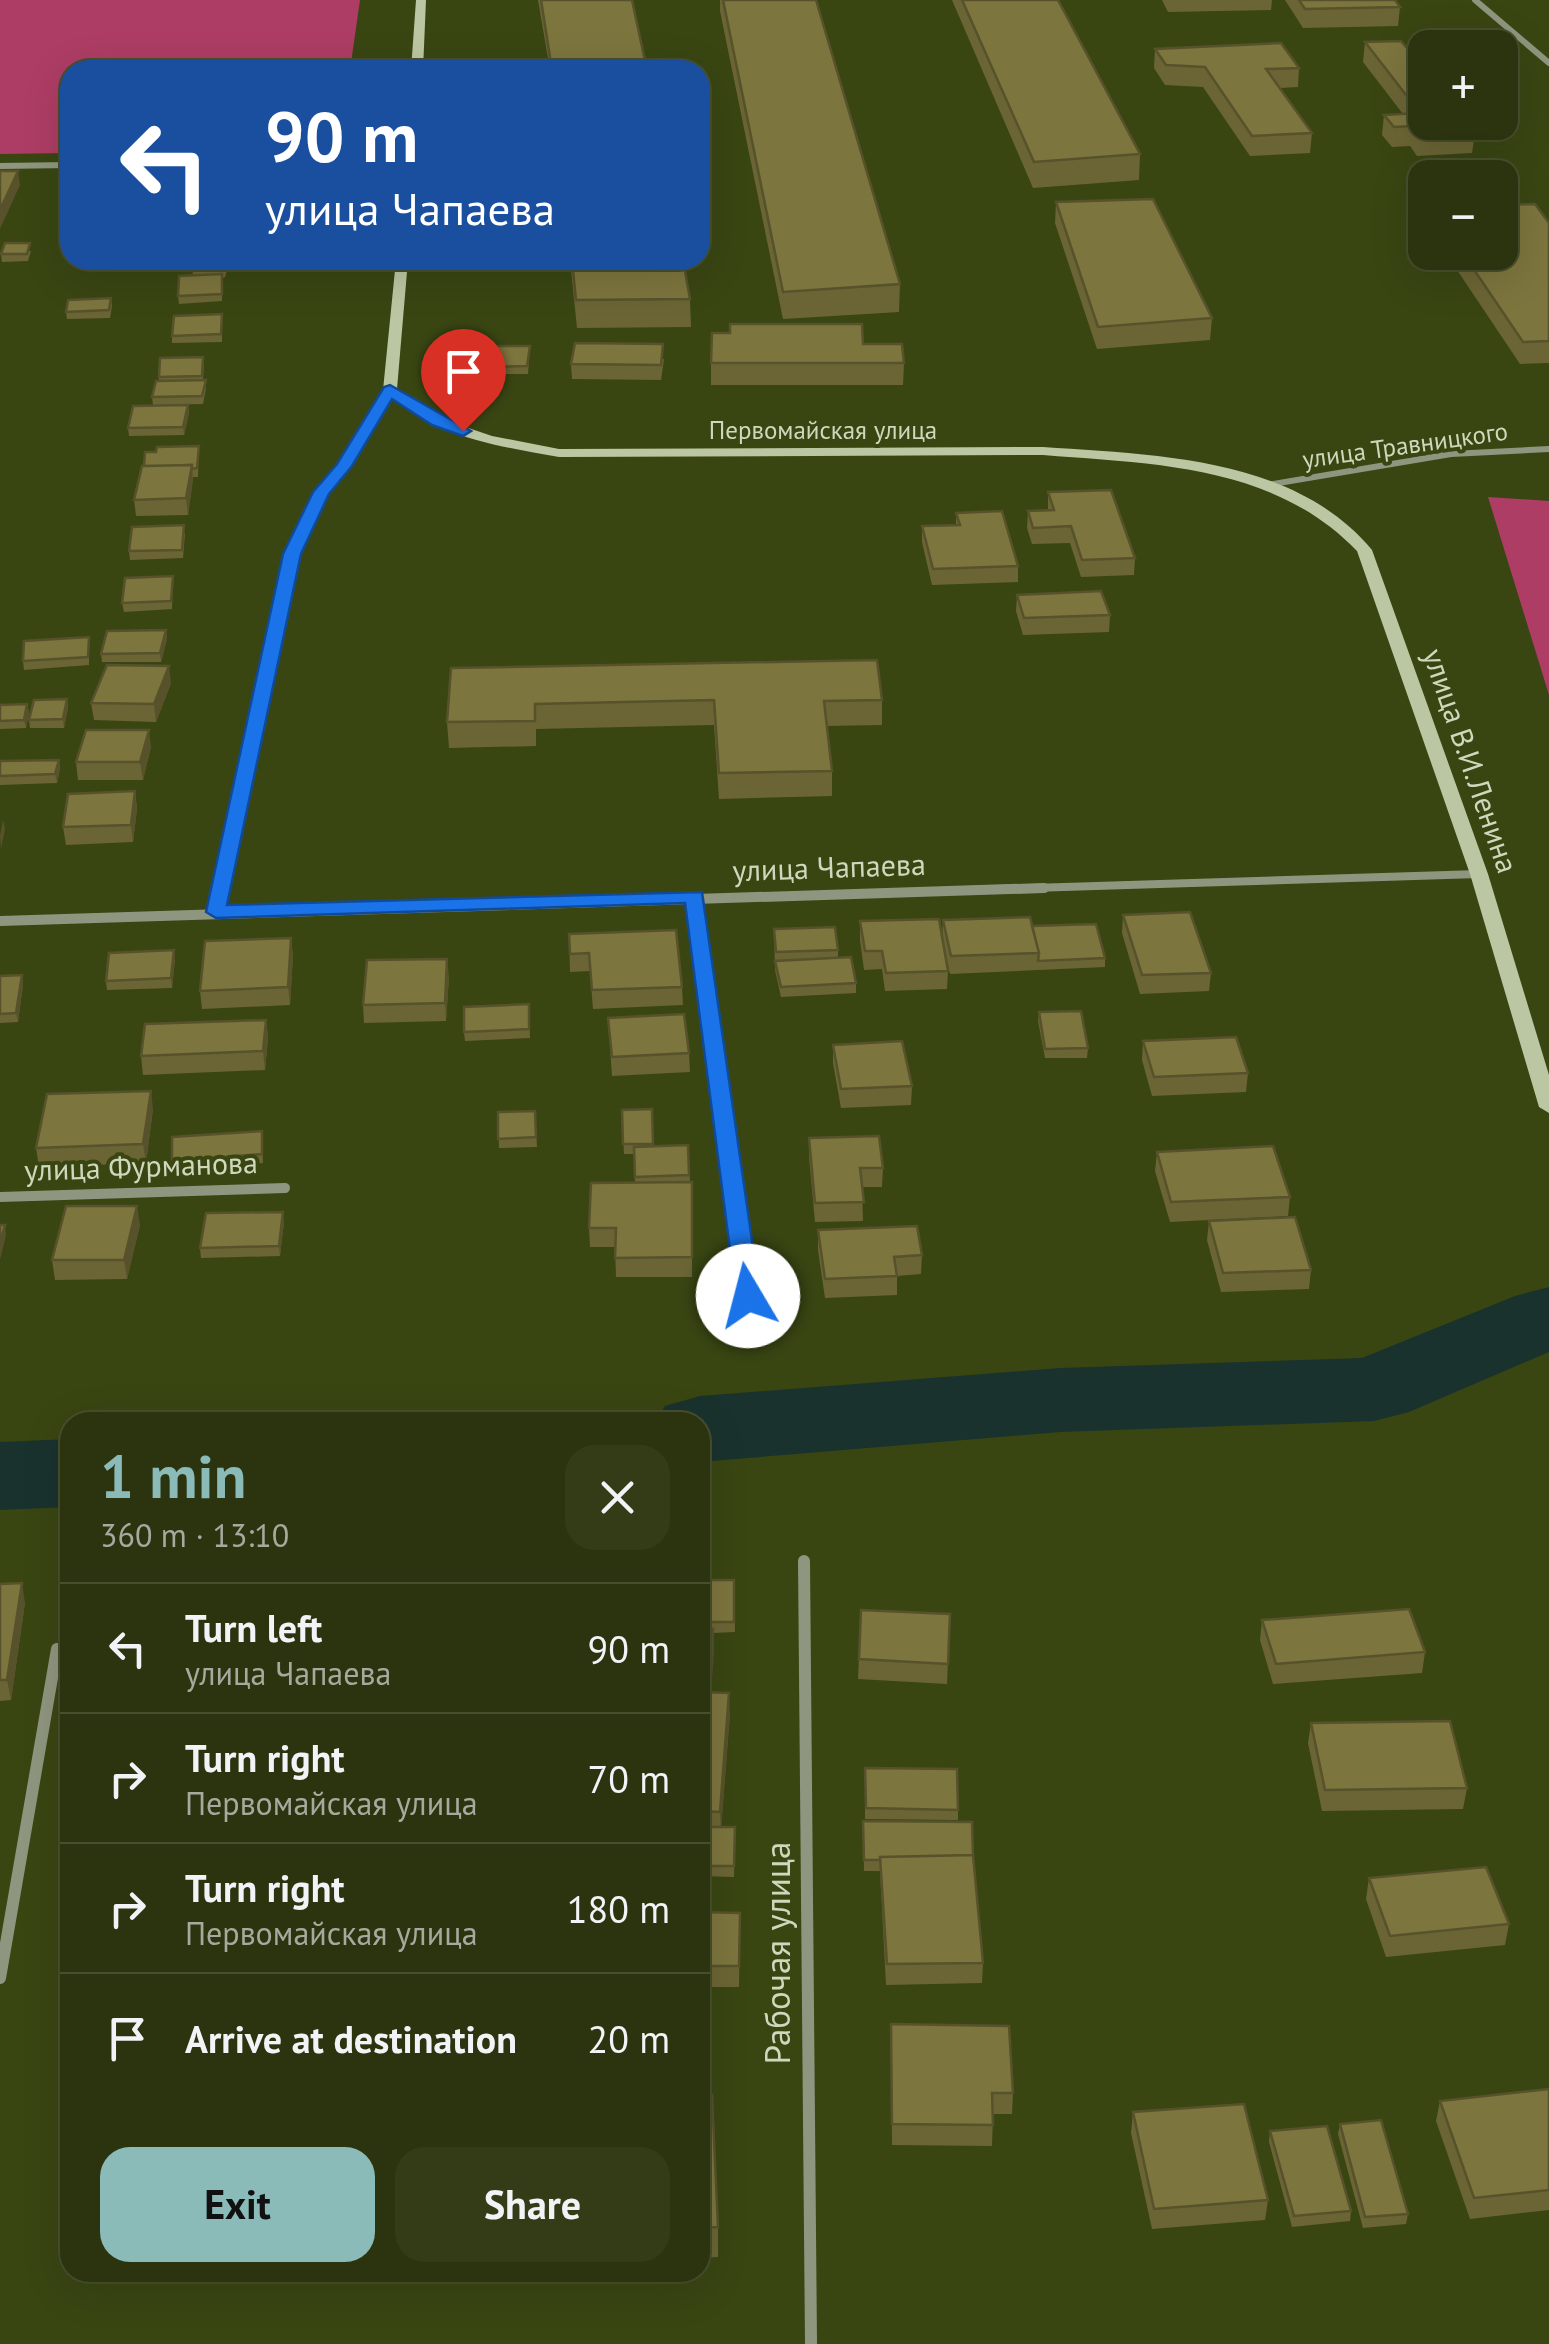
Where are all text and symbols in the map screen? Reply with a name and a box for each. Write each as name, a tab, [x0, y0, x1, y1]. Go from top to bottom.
map controls	[1408, 30, 1518, 270]
button: +	[1408, 30, 1518, 140]
text: 90 m	[265, 91, 418, 181]
icon: left	[100, 100, 230, 230]
button: −	[1408, 160, 1518, 270]
text: улица Чапаева	[265, 179, 555, 237]
pin	[421, 329, 506, 432]
icon: arrive	[436, 344, 491, 399]
street label: Первомайская улица	[709, 414, 937, 446]
street label: улица Травницкого	[1300, 415, 1510, 475]
street label: улица В.И.Ленина	[1415, 643, 1528, 878]
street label: улица Чапаева	[732, 844, 926, 889]
street label: улица Фурманова	[23, 1142, 258, 1189]
position arrow	[696, 1244, 800, 1348]
text: 1 min	[100, 1437, 246, 1515]
button: close	[565, 1445, 670, 1550]
text: 360 m · 13:10	[100, 1514, 289, 1556]
text: Turn left	[185, 1603, 322, 1652]
icon: left	[100, 1621, 155, 1676]
text: 90 m	[588, 1624, 670, 1673]
text: улица Чапаева	[185, 1652, 391, 1694]
text: Turn right	[185, 1733, 345, 1782]
icon: right	[100, 1751, 155, 1806]
text: 70 m	[588, 1754, 670, 1803]
text: Первомайская улица	[185, 1782, 478, 1824]
street label: Рабочая улица	[754, 1842, 800, 2064]
text: Turn right	[185, 1863, 345, 1912]
icon: right	[100, 1881, 155, 1936]
text: 180 m	[567, 1884, 670, 1933]
text: Первомайская улица	[185, 1912, 478, 1954]
icon: arrive	[100, 2011, 155, 2066]
text: Arrive at destination	[185, 2014, 517, 2063]
text: 20 m	[588, 2014, 670, 2063]
button: Exit	[100, 2147, 375, 2262]
button: Share	[395, 2147, 670, 2262]

